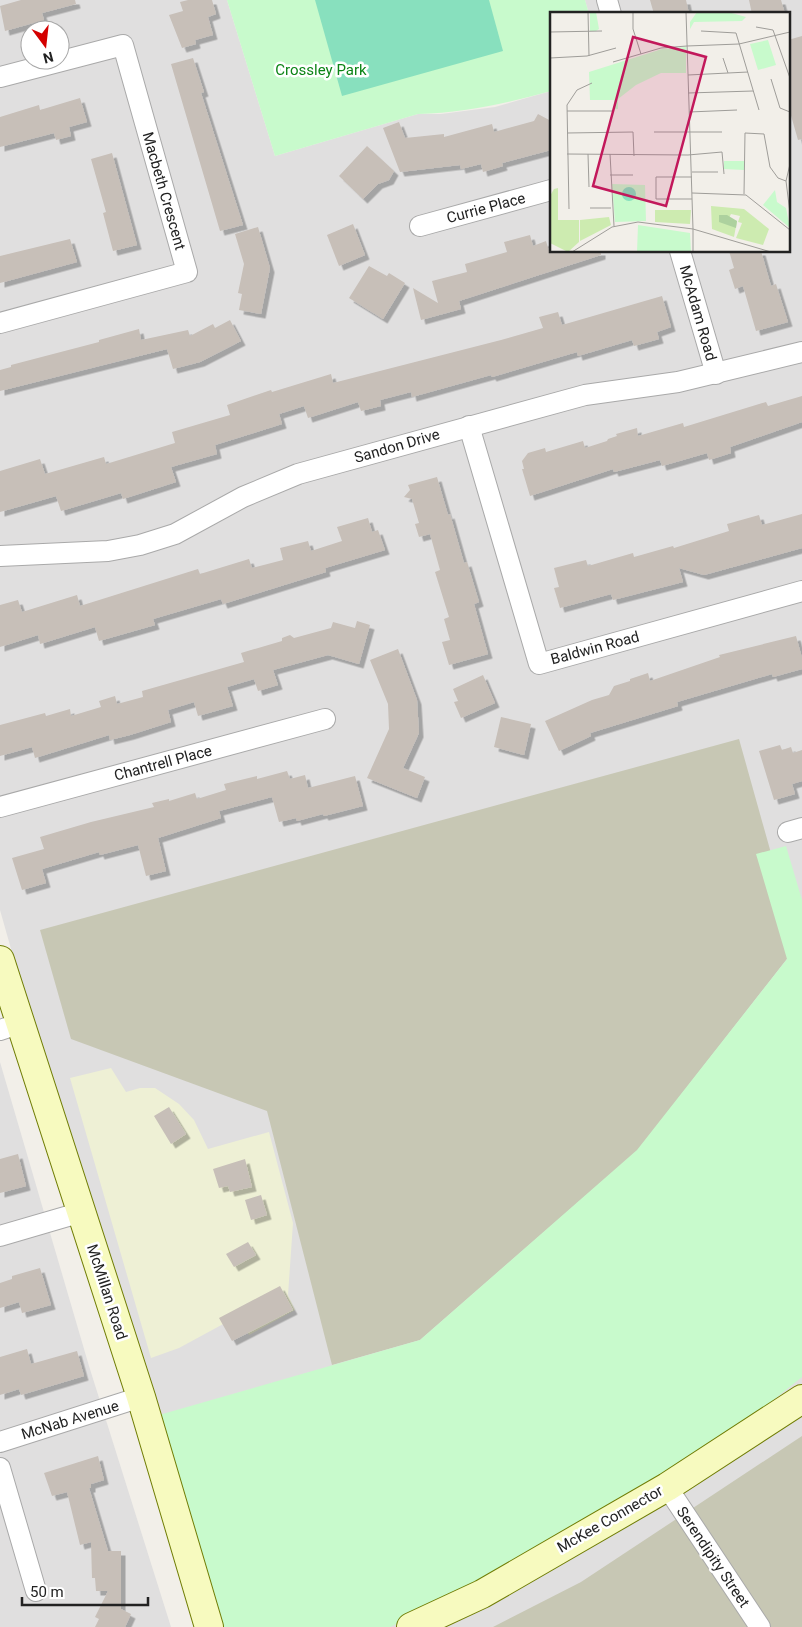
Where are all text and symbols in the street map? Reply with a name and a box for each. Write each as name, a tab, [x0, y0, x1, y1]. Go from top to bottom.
inset map	[550, 12, 790, 252]
north arrow	[20, 20, 70, 70]
text: N	[42, 49, 55, 67]
park label: Crossley Park	[275, 61, 367, 79]
street label: Macbeth Crescent	[139, 130, 189, 252]
street label: Currie Place	[445, 189, 527, 227]
street label: McAdam Road	[676, 263, 720, 363]
street label: Sandon Drive	[352, 425, 442, 467]
street label: Baldwin Road	[549, 628, 641, 668]
street label: Chantrell Place	[112, 741, 214, 785]
street label: McMillan Road	[83, 1242, 131, 1342]
street label: McNab Avenue	[19, 1397, 121, 1443]
street label: McKee Connector	[554, 1481, 666, 1557]
street label: Serendipity Street	[673, 1503, 753, 1611]
scale bar	[22, 1574, 149, 1606]
text: 50 m	[30, 1583, 64, 1601]

